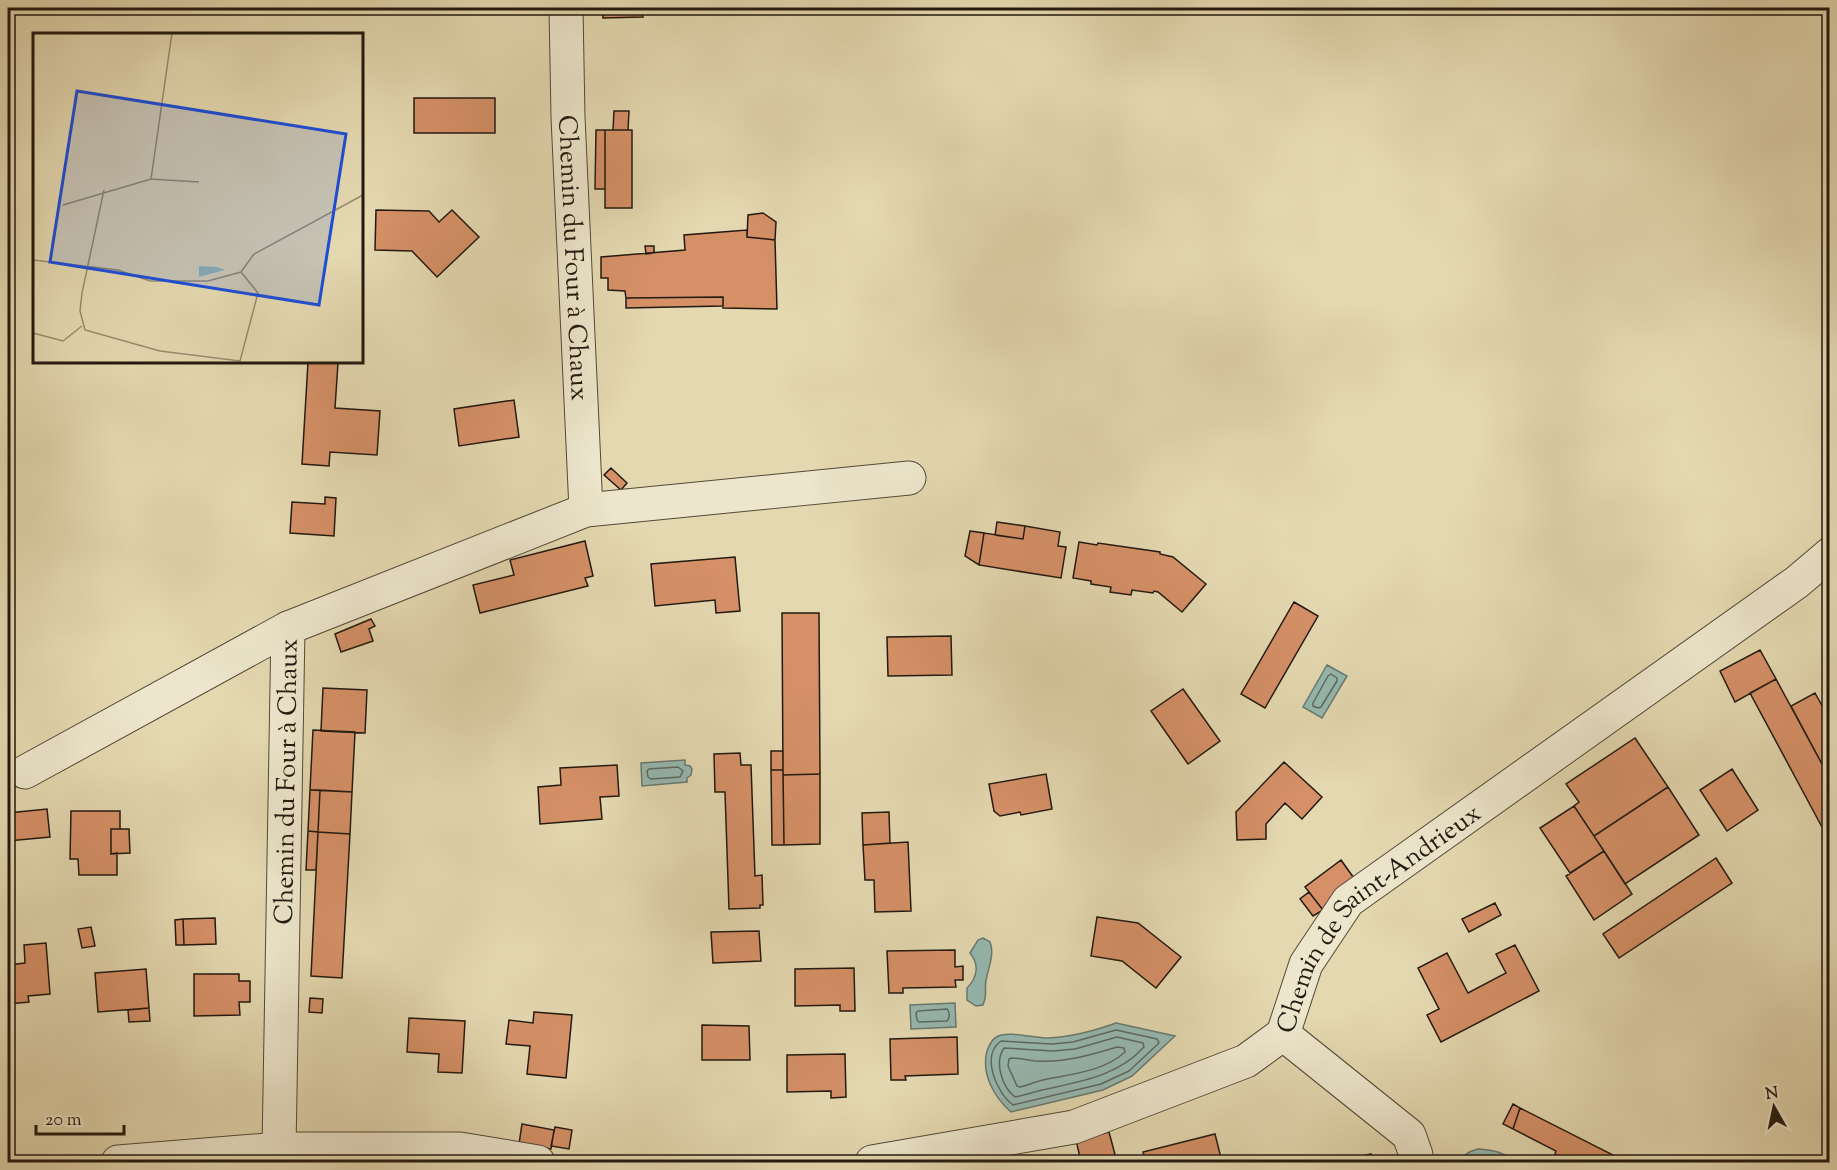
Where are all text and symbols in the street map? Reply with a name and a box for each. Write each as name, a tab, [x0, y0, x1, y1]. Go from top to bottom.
inset map	[33, 33, 363, 363]
street label: Chemin du Four à Chaux	[547, 114, 597, 402]
street label: Chemin du Four à Chaux	[267, 638, 309, 925]
street label: Chemin de Saint-Andrieux	[1268, 796, 1489, 1039]
north arrow	[1744, 1077, 1804, 1137]
text: N	[1764, 1082, 1780, 1107]
scale bar	[36, 1098, 124, 1136]
text: 20 m	[45, 1108, 82, 1134]

